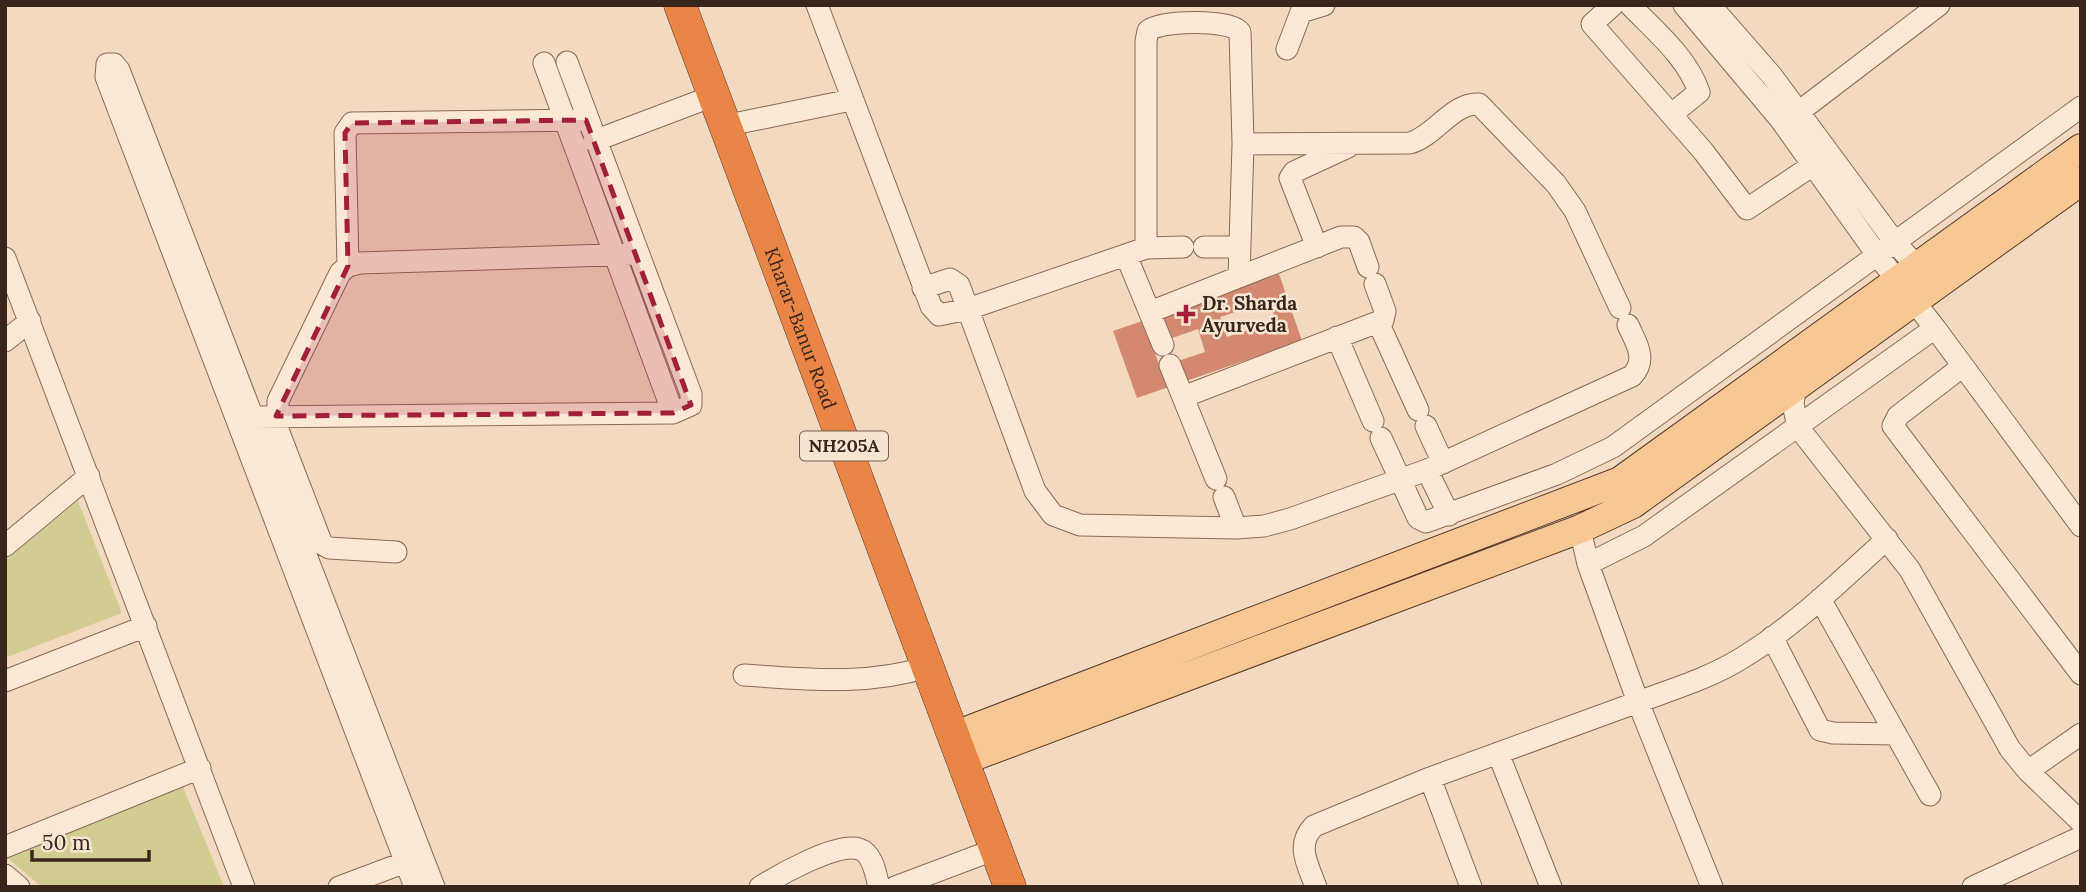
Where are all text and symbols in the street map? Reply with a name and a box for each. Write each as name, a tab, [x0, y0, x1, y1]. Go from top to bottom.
street label: Kharar-Banur Road	[760, 244, 842, 412]
place label: Dr. Sharda Ayurveda	[1202, 291, 1297, 337]
marker: Dr. Sharda Ayurveda	[1176, 304, 1196, 324]
road number: NH205A	[800, 432, 888, 461]
scale bar	[32, 818, 149, 862]
text: 50 m	[42, 829, 91, 856]

